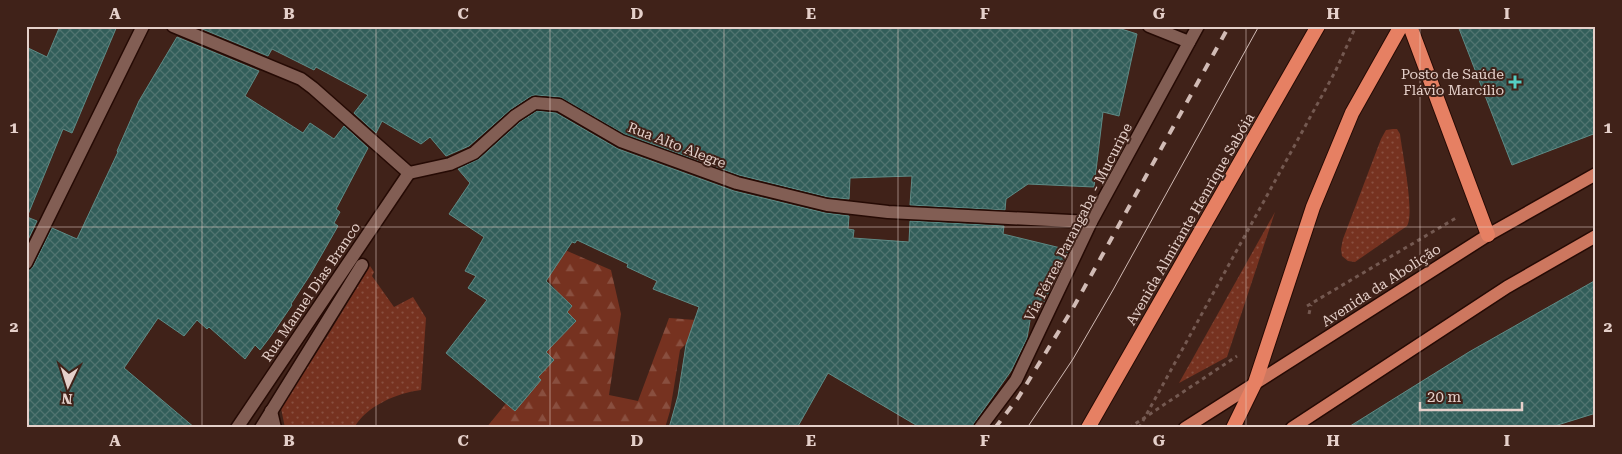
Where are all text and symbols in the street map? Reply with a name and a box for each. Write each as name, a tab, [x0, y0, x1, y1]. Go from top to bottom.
text: A	[109, 4, 121, 23]
text: B	[283, 4, 295, 23]
text: C	[457, 4, 469, 23]
text: D	[631, 4, 644, 23]
text: E	[806, 4, 816, 23]
text: F	[980, 4, 990, 23]
text: G	[1153, 4, 1166, 23]
text: H	[1326, 4, 1340, 23]
text: I	[1504, 4, 1510, 23]
place label: Posto de Saúde Flávio Marcílio	[1401, 66, 1504, 98]
marker: Posto de Saúde Flávio Marcílio	[1508, 75, 1522, 89]
street label: Avenida Almirante Henrique Sabóia	[1123, 110, 1258, 328]
text: 1	[10, 118, 19, 137]
text: 1	[1604, 118, 1613, 137]
street label: Rua Alto Alegre	[626, 119, 729, 171]
street label: Via Férrea Parangaba - Mucuripe	[1021, 120, 1135, 324]
street label: Rua Manuel Dias Branco	[258, 219, 364, 365]
street label: Avenida da Abolição	[1318, 240, 1444, 330]
text: 2	[10, 317, 19, 336]
text: 2	[1604, 317, 1613, 336]
north arrow	[42, 362, 92, 412]
scale bar	[1420, 379, 1522, 411]
text: 20 m	[1427, 388, 1462, 406]
text: N	[61, 391, 73, 407]
text: A	[109, 431, 121, 450]
text: B	[283, 431, 295, 450]
text: C	[457, 431, 469, 450]
text: D	[631, 431, 644, 450]
text: E	[806, 431, 816, 450]
text: F	[980, 431, 990, 450]
text: G	[1153, 431, 1166, 450]
text: H	[1326, 431, 1340, 450]
text: I	[1504, 431, 1510, 450]

